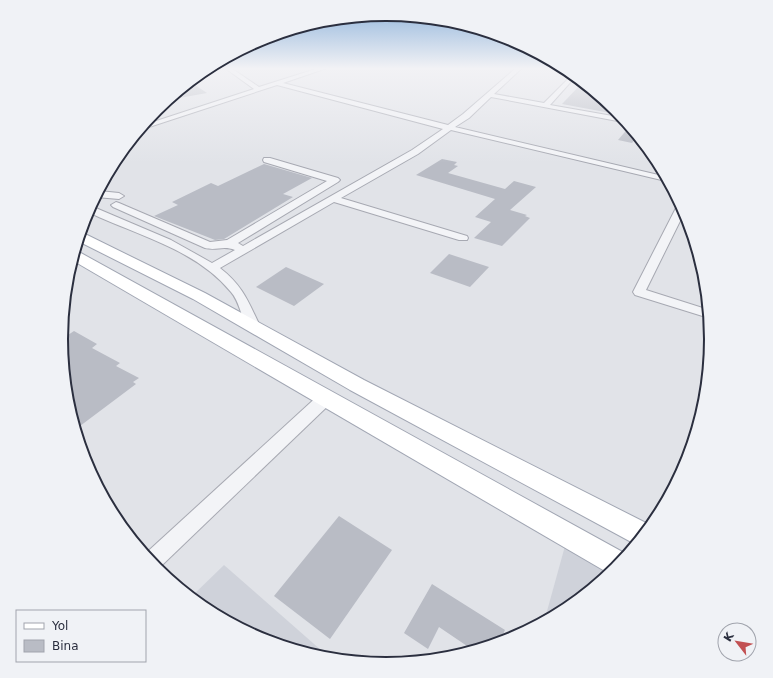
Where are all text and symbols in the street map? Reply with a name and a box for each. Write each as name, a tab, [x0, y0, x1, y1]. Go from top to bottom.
legend	[16, 610, 146, 662]
text: Yol	[51, 619, 68, 633]
north arrow	[717, 622, 757, 662]
text: K	[721, 630, 737, 644]
text: Bina	[52, 639, 79, 653]

